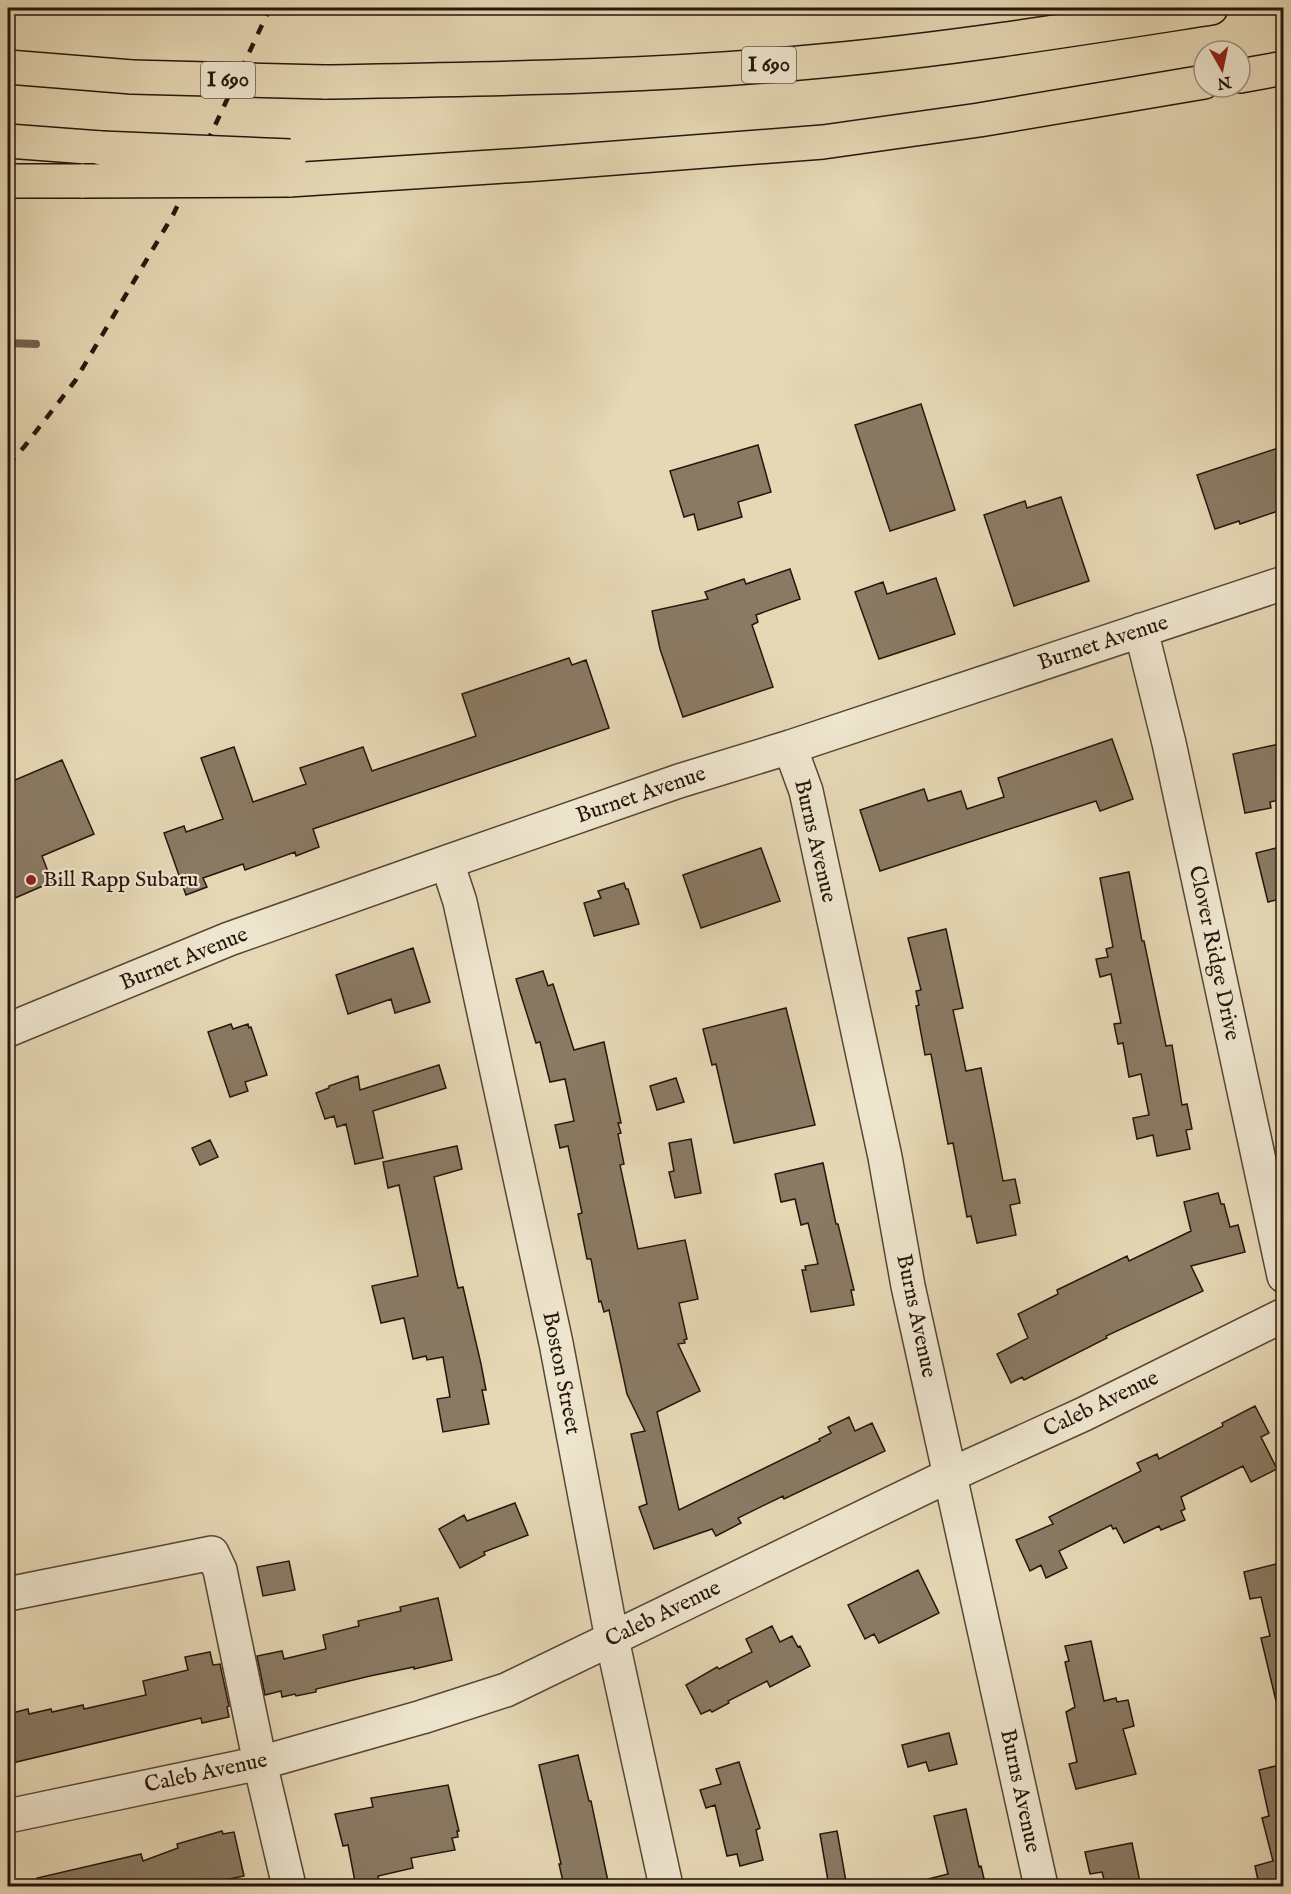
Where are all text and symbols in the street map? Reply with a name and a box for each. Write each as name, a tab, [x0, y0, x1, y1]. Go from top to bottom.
north arrow	[1192, 39, 1252, 99]
road number: I 690	[742, 47, 796, 83]
road number: I 690	[201, 62, 255, 98]
text: N	[1215, 71, 1233, 93]
street label: Burnet Avenue	[1034, 609, 1172, 677]
street label: Burnet Avenue	[572, 760, 710, 830]
street label: Burns Avenue	[787, 777, 843, 905]
street label: Clover Ridge Drive	[1182, 863, 1246, 1043]
place label: Bill Rapp Subaru	[43, 866, 199, 894]
marker: Bill Rapp Subaru	[24, 873, 38, 887]
street label: Burnet Avenue	[116, 921, 252, 997]
street label: Burns Avenue	[889, 1252, 943, 1380]
street label: Boston Street	[535, 1309, 587, 1437]
street label: Caleb Avenue	[1039, 1364, 1163, 1444]
street label: Caleb Avenue	[601, 1574, 725, 1654]
street label: Burns Avenue	[993, 1727, 1047, 1855]
street label: Caleb Avenue	[142, 1746, 270, 1800]

